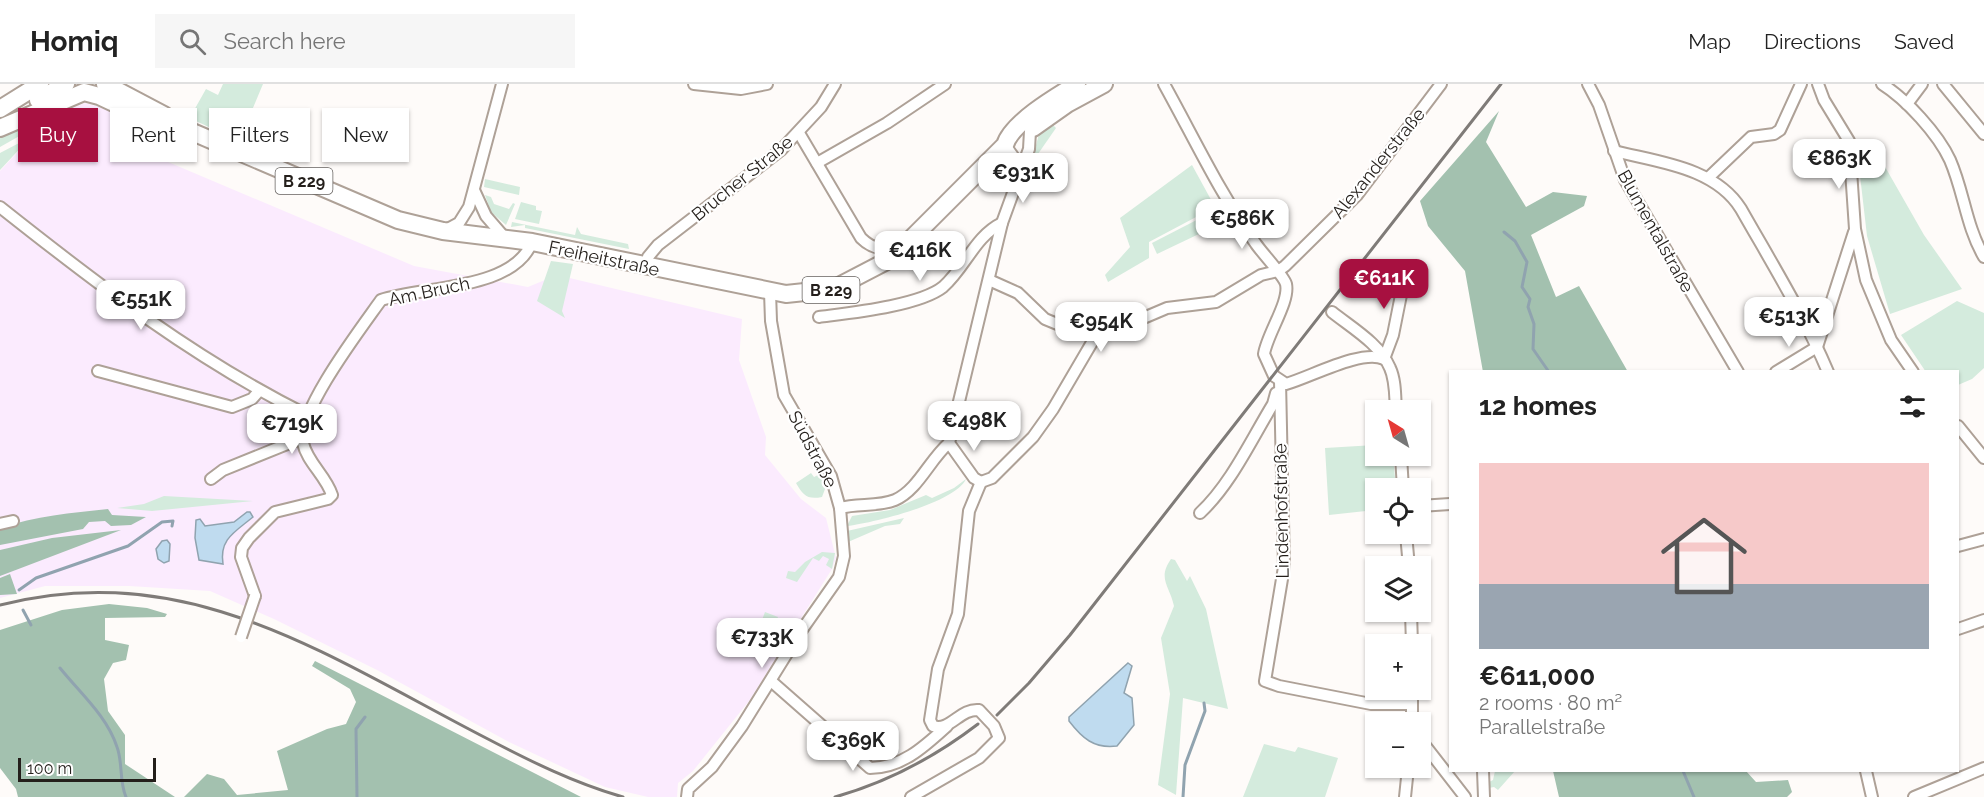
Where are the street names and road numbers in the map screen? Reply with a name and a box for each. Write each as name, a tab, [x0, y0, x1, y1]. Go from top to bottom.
street label: Alexanderstraße	[1327, 103, 1429, 222]
street label: Brucher Straße	[687, 131, 797, 225]
street label: Blumentalstraße	[1614, 166, 1699, 296]
road number: B 229	[276, 168, 332, 194]
street label: Freiheitstraße	[547, 236, 662, 280]
street label: Am Bruch	[386, 272, 472, 310]
road number: B 229	[802, 277, 860, 303]
street label: Südstraße	[784, 407, 842, 491]
street label: Lindenhofstraße	[1269, 443, 1293, 579]

